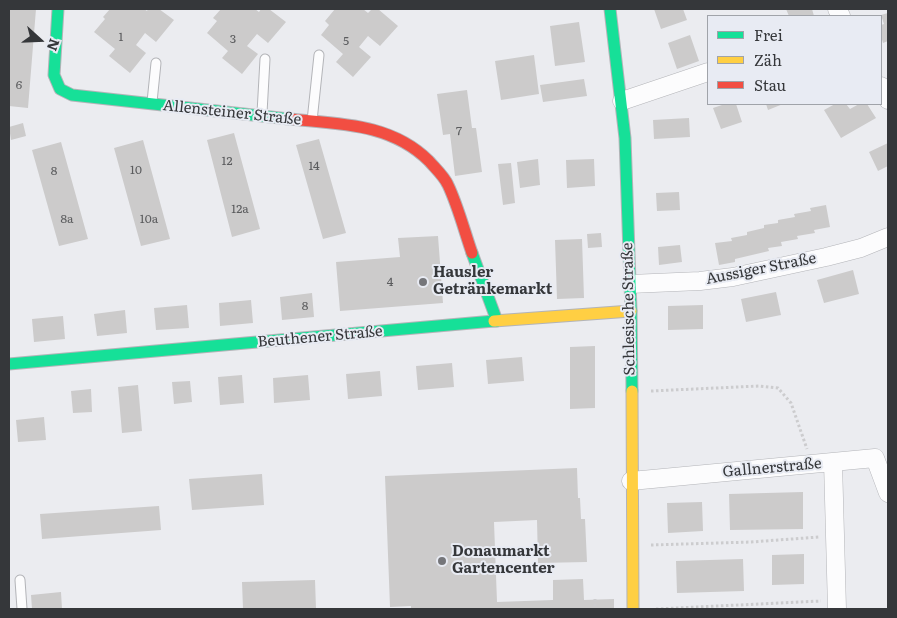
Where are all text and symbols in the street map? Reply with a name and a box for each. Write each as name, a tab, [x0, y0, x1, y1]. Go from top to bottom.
north arrow	[15, 15, 65, 65]
legend	[707, 15, 882, 105]
text: Frei	[754, 23, 783, 46]
house number: 1	[119, 30, 123, 44]
house number: 3	[230, 32, 236, 46]
house number: 5	[343, 34, 349, 48]
text: N	[43, 36, 66, 54]
text: Zäh	[754, 48, 782, 71]
text: Stau	[754, 73, 786, 96]
house number: 6	[16, 78, 22, 92]
street label: Allensteiner Straße	[162, 97, 302, 129]
house number: 7	[456, 124, 462, 138]
house number: 12	[222, 154, 232, 168]
house number: 14	[308, 159, 320, 173]
house number: 10	[130, 163, 142, 177]
house number: 8	[51, 164, 57, 178]
house number: 12a	[231, 202, 249, 216]
house number: 8a	[60, 212, 74, 226]
house number: 10a	[140, 212, 158, 226]
street label: Schlesische Straße	[619, 242, 639, 376]
street label: Aussiger Straße	[704, 249, 818, 289]
place label: Hausler Getränkemarkt	[433, 264, 552, 299]
house number: 4	[387, 275, 393, 289]
marker: Hausler Getränkemarkt	[417, 276, 429, 288]
house number: 8	[302, 299, 308, 313]
street label: Beuthener Straße	[257, 323, 383, 351]
street label: Gallnerstraße	[722, 455, 822, 481]
place label: Donaumarkt Gartencenter	[452, 543, 555, 578]
marker: Donaumarkt Gartencenter	[436, 555, 448, 567]

